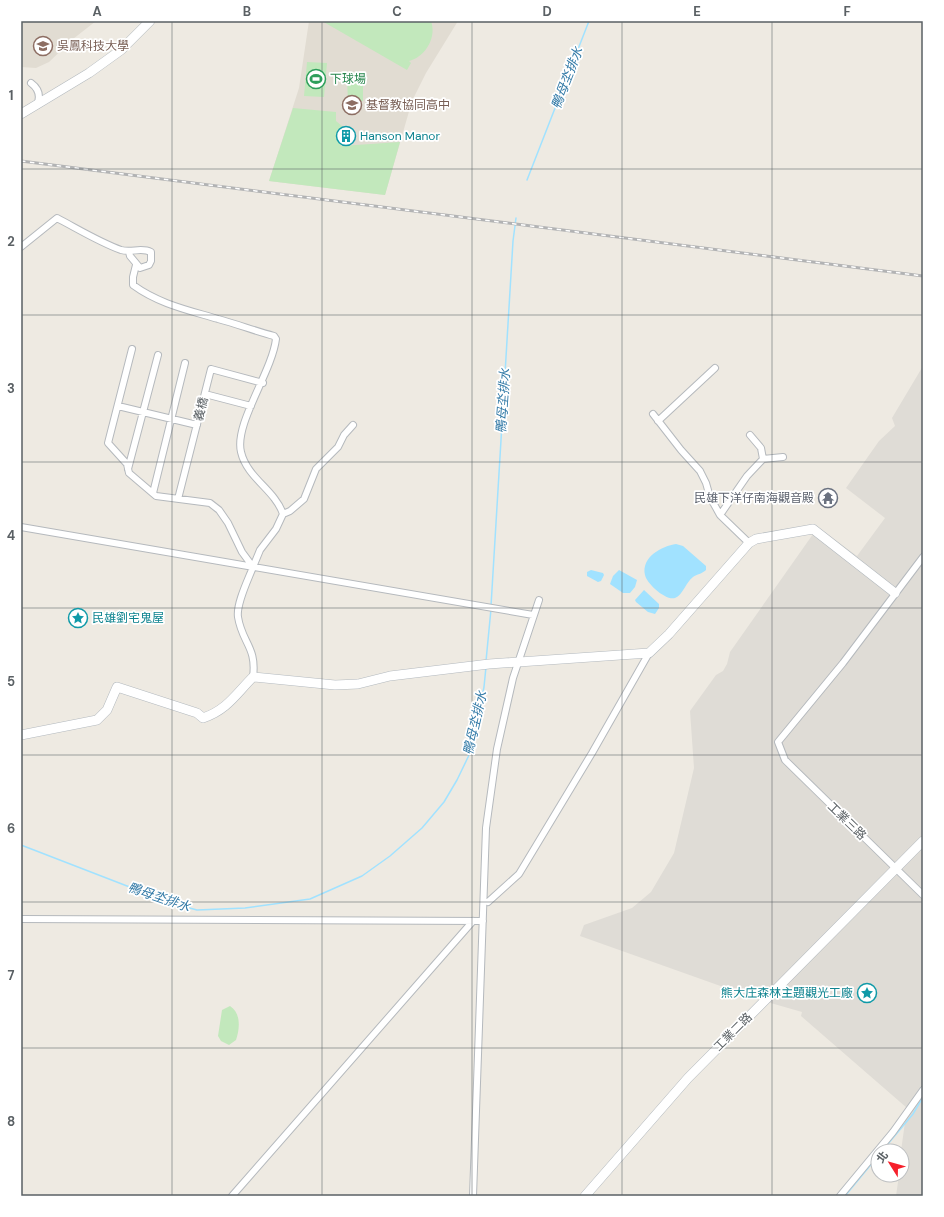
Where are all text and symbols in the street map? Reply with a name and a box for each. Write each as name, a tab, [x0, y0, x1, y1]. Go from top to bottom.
text: A	[92, 3, 102, 20]
text: B	[243, 3, 251, 20]
text: C	[392, 3, 402, 20]
text: D	[542, 3, 552, 20]
text: E	[693, 3, 701, 20]
text: F	[843, 3, 851, 20]
school or university icon: 吳鳳科技大學	[32, 35, 54, 57]
place label: 吳鳳科技大學	[57, 38, 129, 54]
water label: 鴨母坔排水	[547, 44, 587, 111]
sports icon: 下球場	[305, 68, 327, 90]
place label: 下球場	[330, 71, 366, 87]
text: 1	[9, 87, 13, 104]
school or university icon: 基督教協同高中	[341, 94, 363, 116]
place label: 基督教協同高中	[366, 97, 450, 113]
building icon: Hanson Manor	[335, 125, 357, 147]
place label: Hanson Manor	[360, 128, 440, 144]
text: 2	[7, 233, 15, 250]
water label: 鴨母坔排水	[492, 367, 514, 434]
text: 3	[7, 380, 15, 397]
street label: 義橋	[190, 395, 212, 423]
temple icon: 民雄下洋仔南海觀音殿	[817, 487, 839, 509]
place label: 民雄下洋仔南海觀音殿	[694, 490, 814, 506]
text: 4	[7, 527, 15, 544]
place icon: 民雄劉宅鬼屋	[67, 607, 89, 629]
place label: 民雄劉宅鬼屋	[92, 610, 164, 626]
text: 5	[7, 673, 15, 690]
water label: 鴨母坔排水	[459, 688, 491, 757]
street label: 工業三路	[824, 799, 870, 843]
text: 6	[7, 820, 15, 837]
water label: 鴨母坔排水	[125, 878, 193, 916]
text: 7	[8, 967, 15, 984]
place icon: 熊大庄森林主題觀光工廠	[856, 982, 878, 1004]
place label: 熊大庄森林主題觀光工廠	[721, 985, 853, 1001]
street label: 工業二路	[710, 1009, 756, 1055]
text: 8	[7, 1113, 15, 1130]
north arrow	[870, 1143, 910, 1183]
text: 北	[873, 1148, 891, 1166]

